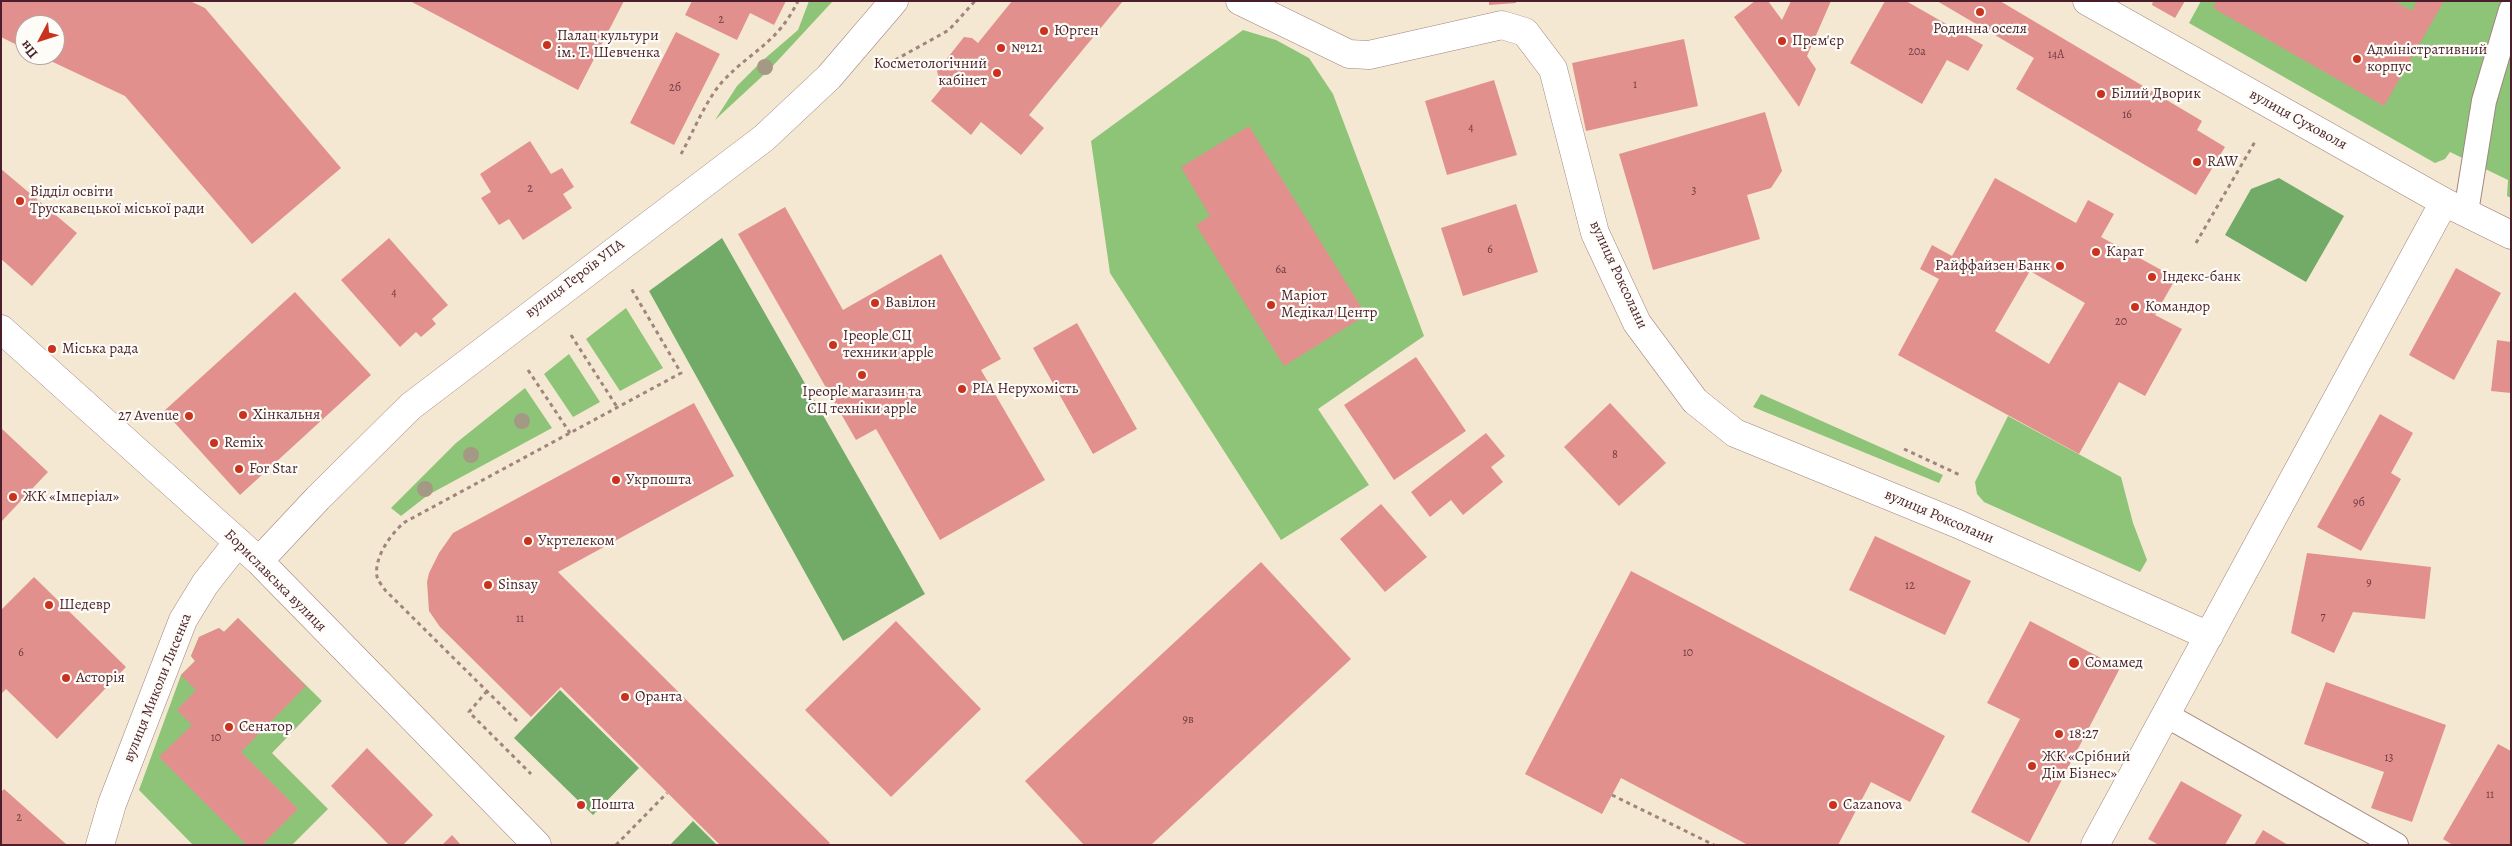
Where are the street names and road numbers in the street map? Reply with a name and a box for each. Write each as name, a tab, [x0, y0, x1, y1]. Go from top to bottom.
street label: вулиця Суховоля	[2246, 86, 2350, 154]
street label: вулиця Роксолани	[1585, 218, 1651, 332]
street label: вулиця Героїв УПА	[522, 236, 628, 322]
street label: вулиця Роксолани	[1882, 486, 1996, 548]
street label: Бориславська вулиця	[220, 526, 330, 636]
street label: вулиця Миколи Лисенка	[120, 611, 196, 765]

